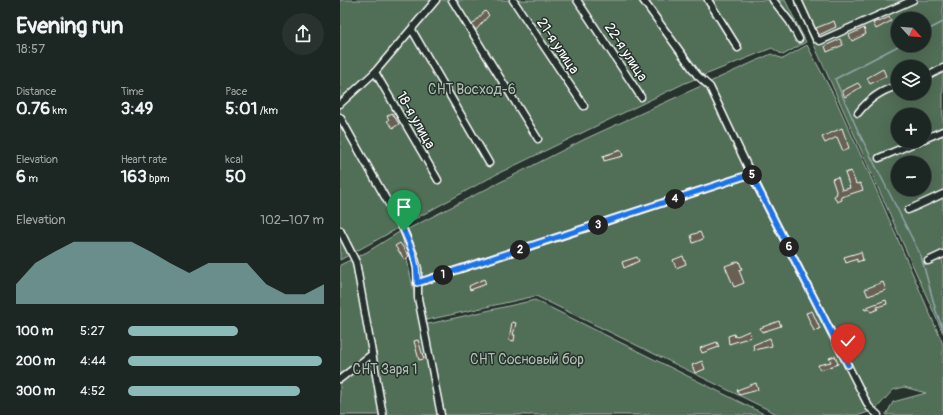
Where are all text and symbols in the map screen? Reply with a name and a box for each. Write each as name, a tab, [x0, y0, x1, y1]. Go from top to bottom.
text: Evening run	[16, 12, 124, 40]
north arrow	[891, 12, 931, 52]
map controls	[891, 12, 931, 196]
button: share	[282, 13, 324, 55]
street label: 21-я улица	[533, 15, 583, 77]
street label: 22-я улица	[601, 20, 651, 84]
text: 18:57	[16, 41, 45, 57]
button: layers	[891, 60, 931, 100]
park label: СНТ Восход-6	[428, 81, 516, 98]
text: Distance	[16, 85, 56, 98]
text: Time	[121, 85, 144, 98]
text: Pace	[225, 85, 247, 98]
street label: 18-я улица	[393, 88, 439, 152]
text: 0.76	[16, 98, 50, 119]
text: 3:49	[121, 98, 153, 119]
text: 5:01	[225, 98, 257, 119]
text: km	[50, 104, 67, 117]
text: /km	[257, 104, 278, 117]
button: +	[891, 108, 931, 148]
text: Elevation	[16, 153, 58, 166]
text: Heart rate	[121, 153, 167, 166]
text: kcal	[225, 153, 243, 166]
button: −	[891, 156, 931, 196]
pin: 5	[742, 165, 762, 185]
text: 6	[16, 166, 26, 187]
text: 163	[121, 166, 147, 187]
text: 50	[225, 166, 246, 187]
text: 5	[749, 168, 755, 181]
text: m	[26, 172, 38, 185]
text: bpm	[147, 172, 169, 185]
pin: 4	[665, 189, 685, 209]
pin	[387, 190, 421, 231]
text: 4	[672, 192, 678, 205]
icon: arrive	[393, 196, 415, 218]
text: Elevation	[16, 212, 66, 228]
text: 102–107 m	[260, 212, 324, 228]
pin: 3	[588, 215, 608, 235]
text: 3	[595, 218, 601, 231]
pin: 6	[779, 237, 799, 257]
pin: 2	[510, 240, 530, 260]
text: 6	[786, 240, 792, 253]
text: 2	[517, 243, 523, 256]
pin: 1	[433, 265, 453, 285]
text: 1	[441, 268, 445, 281]
text: 100 m	[16, 323, 53, 339]
text: 5:27	[80, 323, 105, 339]
pin	[831, 324, 865, 365]
icon: check	[837, 330, 859, 352]
park label: СНТ Сосновый бор	[470, 351, 584, 368]
text: 200 m	[16, 353, 55, 369]
text: 4:44	[80, 353, 106, 369]
park label: СНТ Заря 1	[353, 361, 417, 378]
text: 300 m	[16, 383, 55, 399]
text: 4:52	[80, 383, 105, 399]

